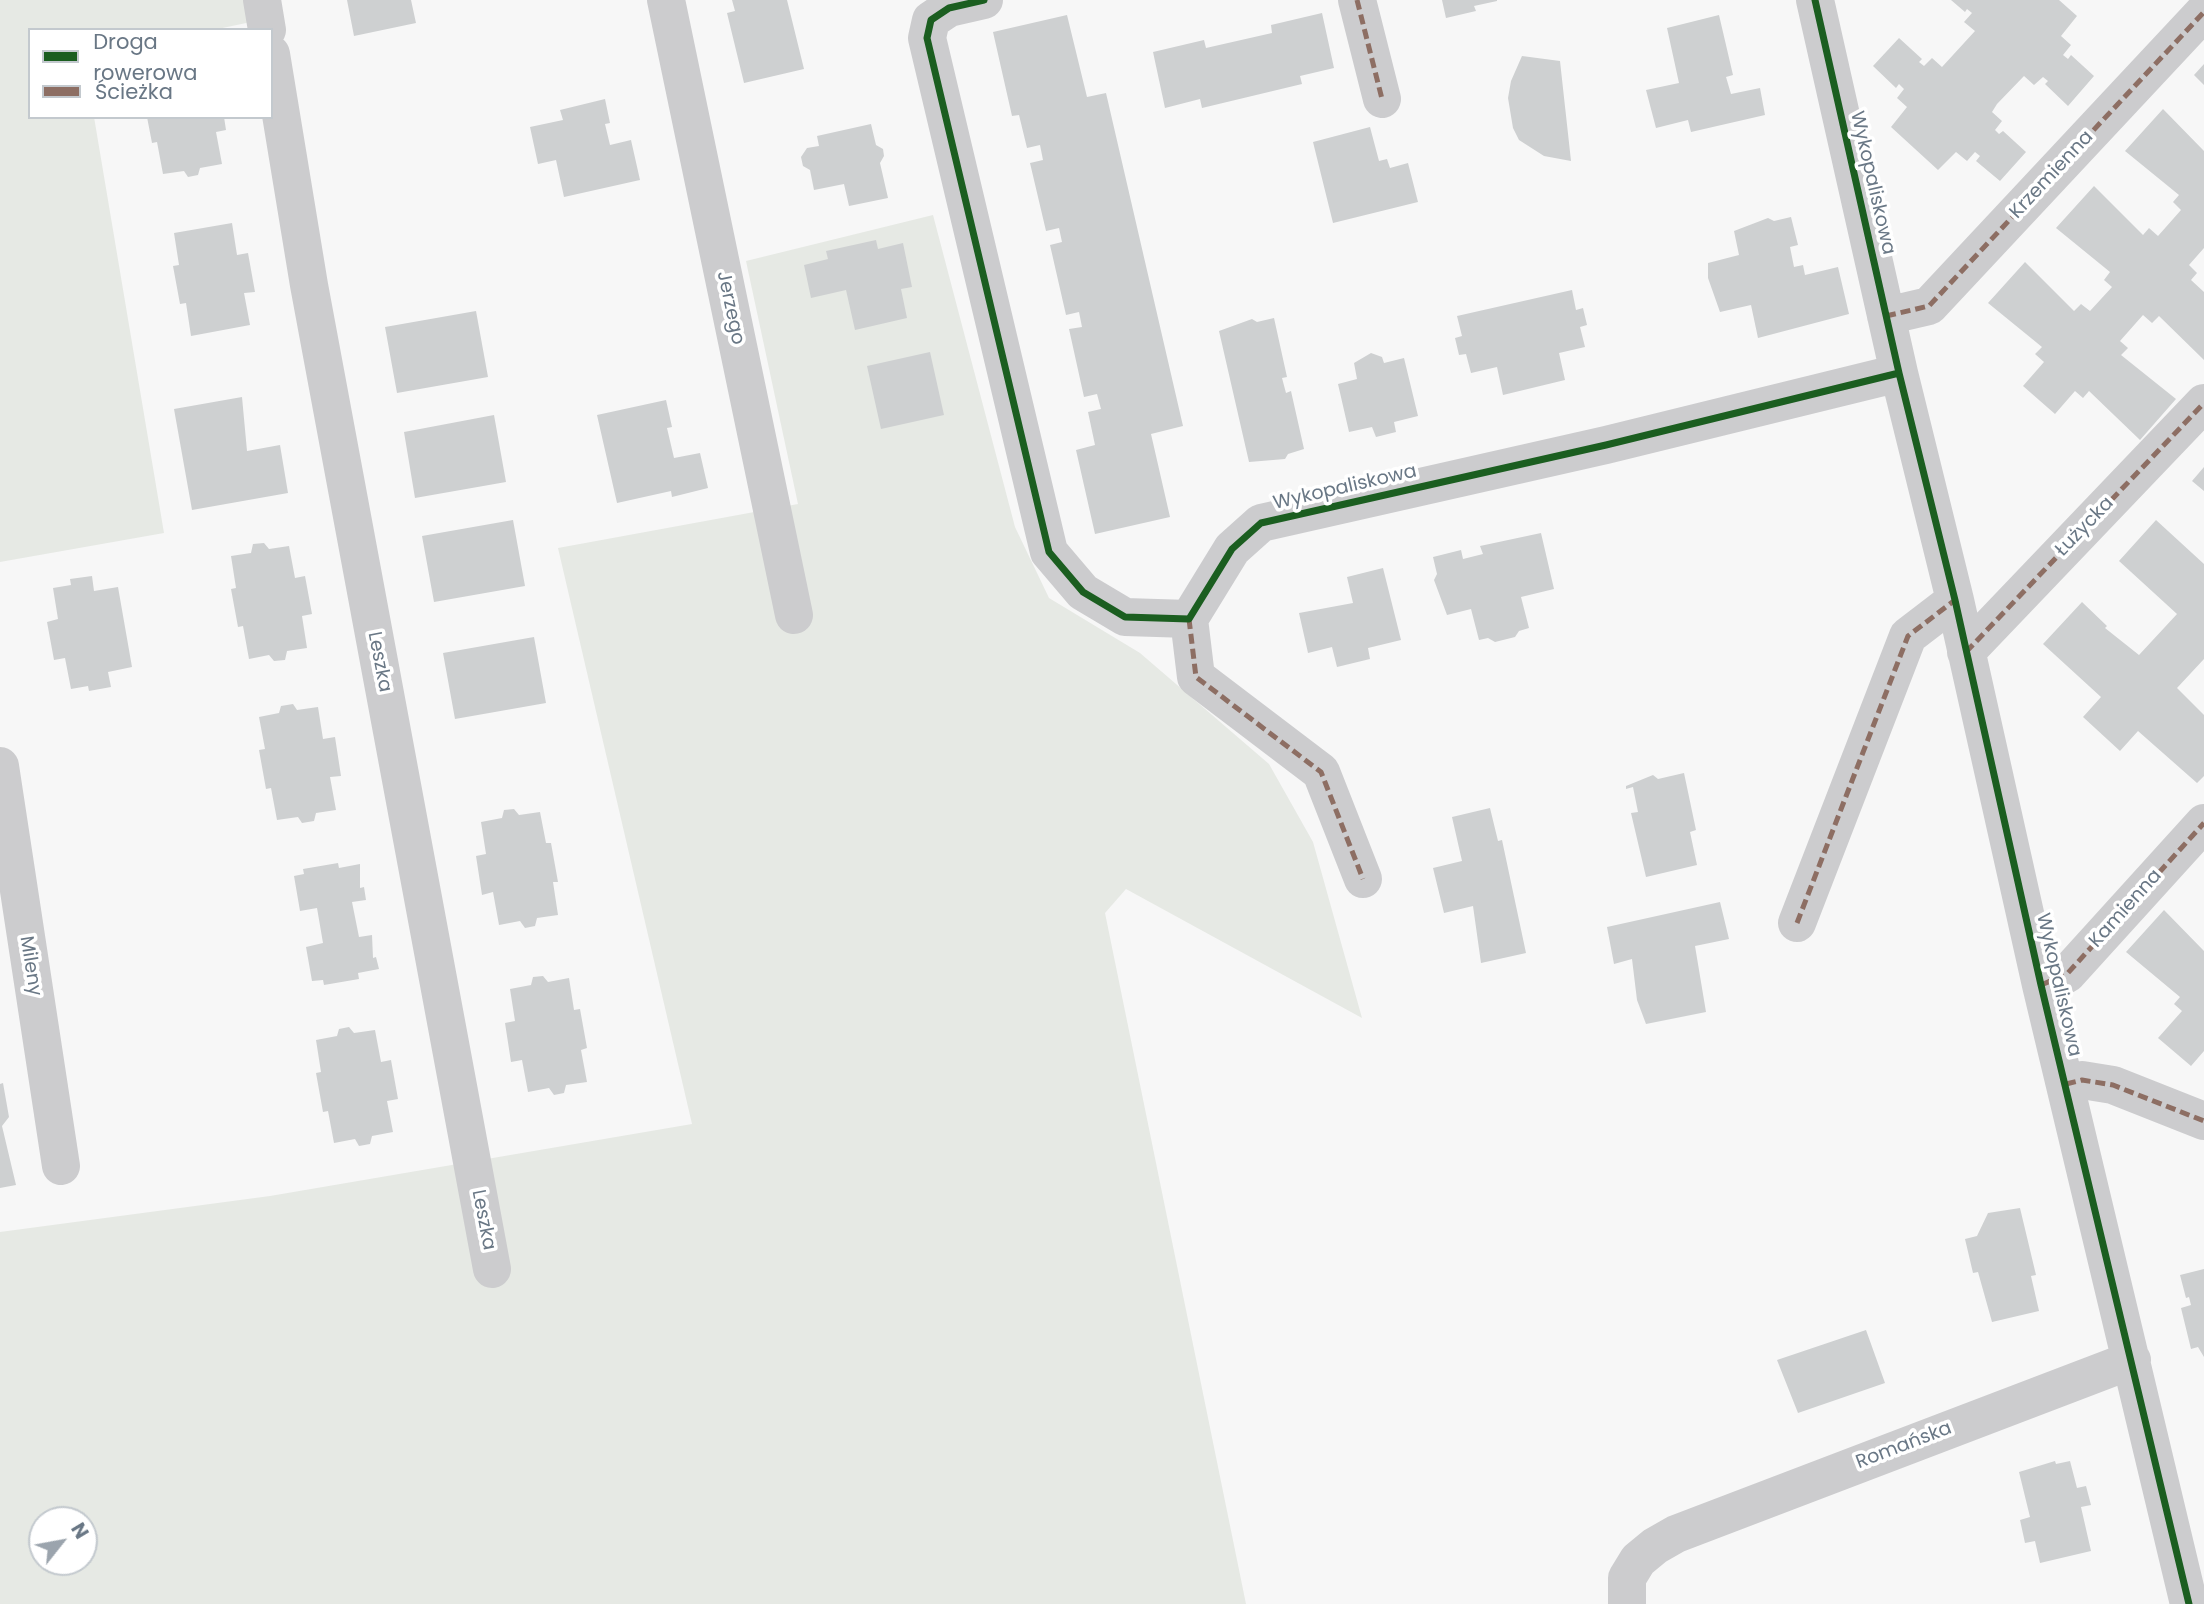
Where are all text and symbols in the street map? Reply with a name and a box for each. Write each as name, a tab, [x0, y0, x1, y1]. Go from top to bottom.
text: Droga rowerowa	[93, 27, 197, 87]
legend	[28, 28, 273, 119]
text: Ścieżka	[95, 77, 173, 106]
street label: Wykopaliskowa	[1844, 109, 1900, 257]
street label: Krzemienna	[2005, 126, 2099, 224]
street label: Jerzego	[711, 269, 749, 347]
street label: Wykopaliskowa	[1271, 460, 1419, 516]
street label: Łużycka	[2051, 492, 2119, 562]
street label: Leszka	[362, 630, 396, 694]
street label: Kamienna	[2085, 865, 2167, 953]
street label: Wykopaliskowa	[2030, 911, 2086, 1059]
street label: Mileny	[14, 934, 46, 998]
street label: Leszka	[466, 1188, 500, 1252]
street label: Romańska	[1853, 1417, 1955, 1475]
north arrow	[28, 1506, 98, 1576]
text: N	[64, 1518, 95, 1544]

